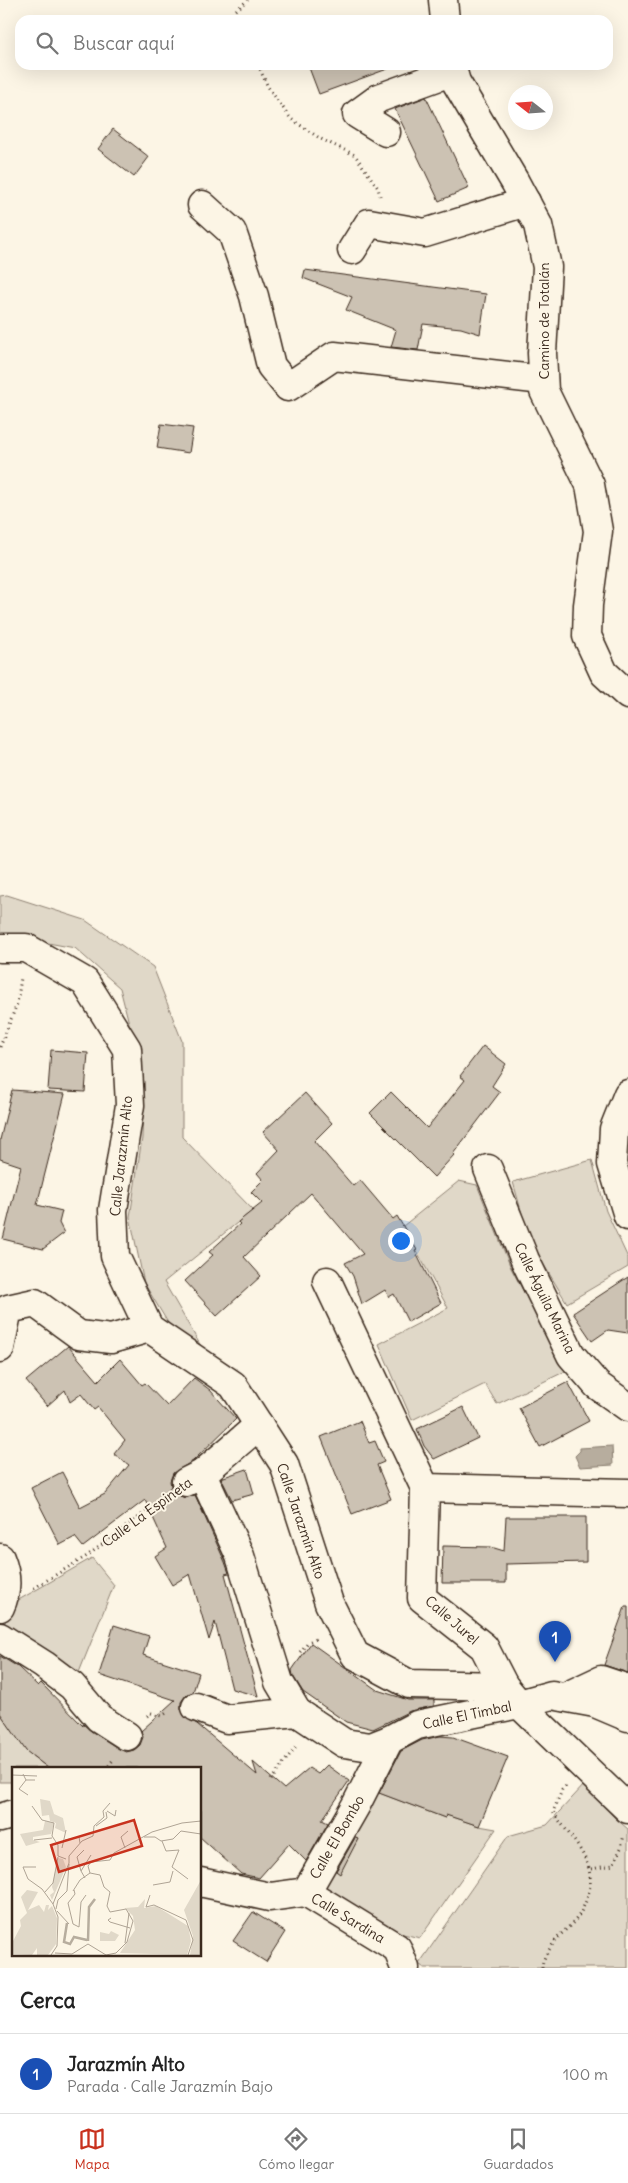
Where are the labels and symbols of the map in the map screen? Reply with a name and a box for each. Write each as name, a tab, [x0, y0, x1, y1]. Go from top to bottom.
north arrow	[508, 85, 553, 130]
street label: Camino de Totalán	[535, 263, 553, 379]
street label: Calle Jarazmín Alto	[106, 1095, 136, 1217]
your location	[388, 1228, 414, 1254]
street label: Calle Águila Marina	[510, 1240, 580, 1356]
street label: Calle Jarazmín Alto	[273, 1461, 329, 1581]
street label: Calle La Espineta	[98, 1473, 196, 1551]
street label: Calle Jurel	[421, 1592, 483, 1648]
pin: 1	[539, 1621, 571, 1662]
street label: Calle El Timbal	[421, 1697, 513, 1733]
inset map	[12, 1767, 201, 1956]
street label: Calle El Bombo	[306, 1792, 368, 1882]
street label: Calle Sardina	[308, 1889, 388, 1947]

